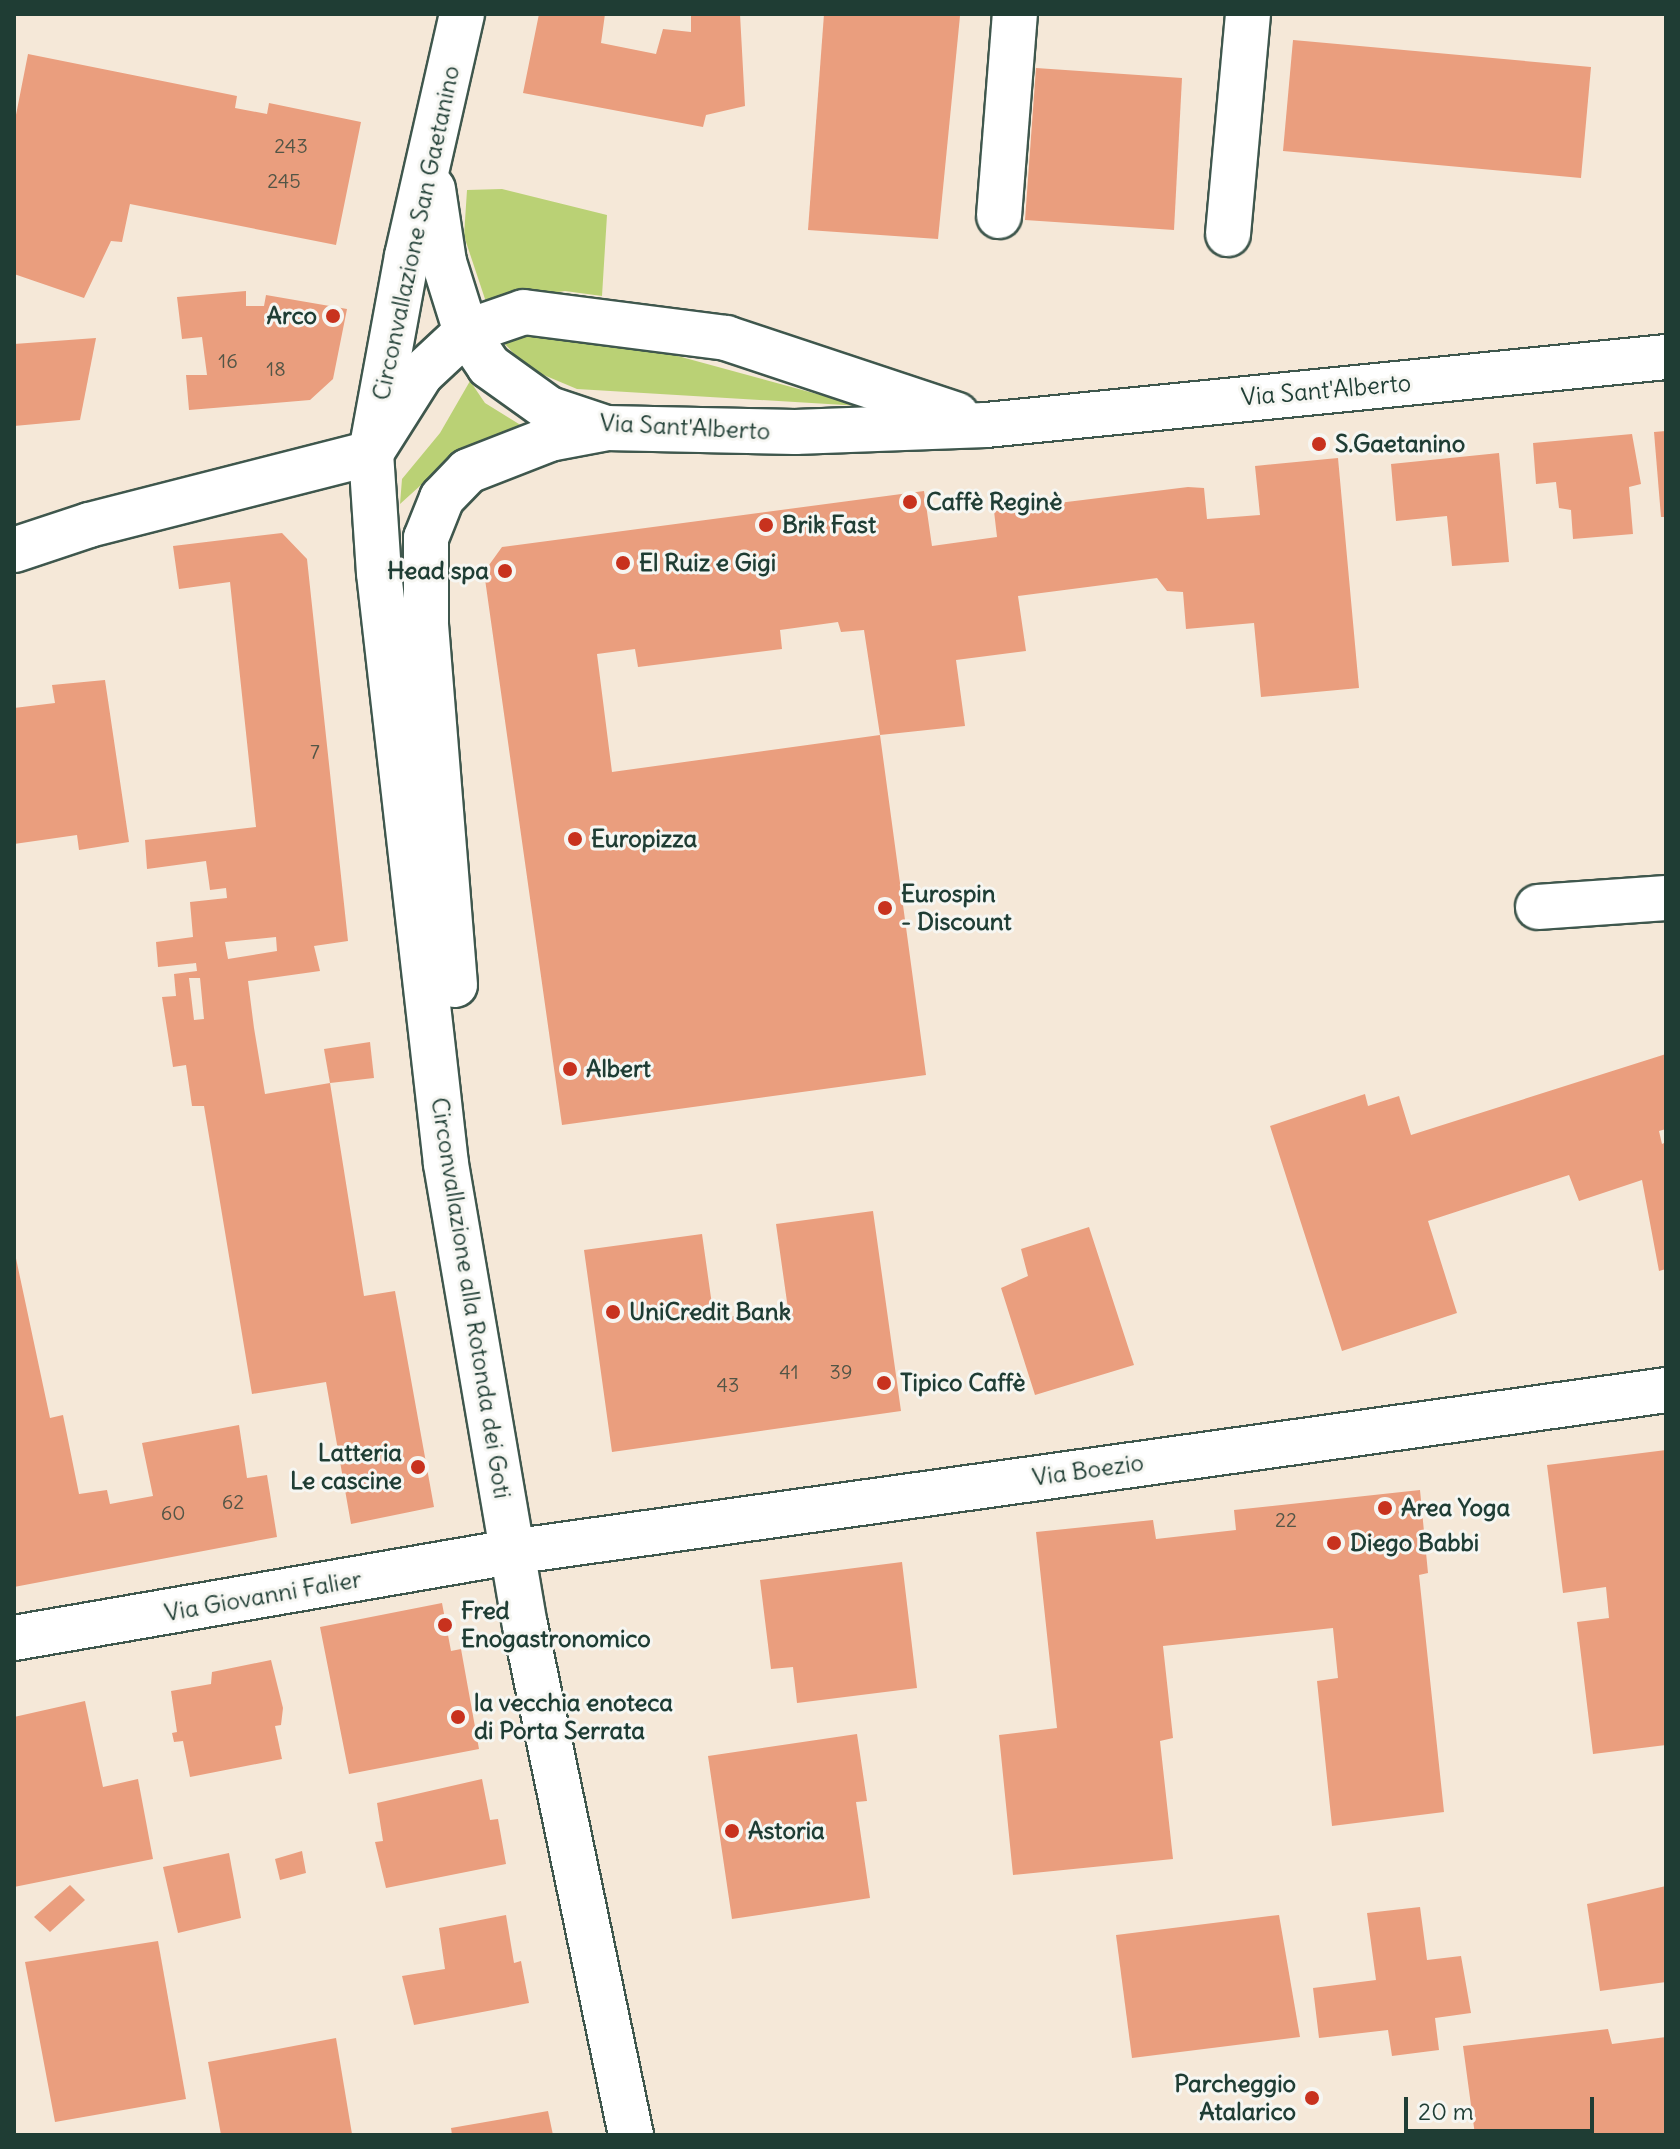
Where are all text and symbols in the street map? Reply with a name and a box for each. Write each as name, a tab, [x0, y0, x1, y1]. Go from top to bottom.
street label: Circonvallazione San Gaetanino	[366, 63, 466, 403]
house number: 243	[274, 133, 308, 157]
house number: 245	[267, 168, 301, 192]
place label: Arco	[267, 302, 317, 330]
marker: Arco	[324, 307, 342, 325]
house number: 16	[218, 348, 238, 372]
house number: 18	[266, 356, 286, 380]
street label: Via Sant'Alberto	[1240, 368, 1412, 412]
street label: Via Sant'Alberto	[599, 408, 771, 446]
place label: S.Gaetanino	[1335, 430, 1465, 458]
marker: S.Gaetanino	[1310, 435, 1328, 453]
place label: Caffè Reginè	[926, 488, 1062, 516]
marker: Caffè Reginè	[901, 493, 919, 511]
place label: Brik Fast	[782, 511, 876, 539]
marker: Brik Fast	[757, 516, 775, 534]
place label: El Ruiz e Gigi	[639, 549, 776, 577]
marker: El Ruiz e Gigi	[614, 554, 632, 572]
place label: Head spa	[387, 557, 489, 585]
marker: Head spa	[496, 562, 514, 580]
house number: 7	[310, 739, 320, 763]
place label: Europizza	[591, 825, 697, 853]
marker: Europizza	[566, 830, 584, 848]
place label: Eurospin - Discount	[901, 880, 1012, 936]
marker: Eurospin - Discount	[876, 899, 894, 917]
place label: Albert	[586, 1055, 651, 1083]
marker: Albert	[561, 1060, 579, 1078]
street label: Circonvallazione alla Rotonda dei Goti	[425, 1095, 517, 1501]
place label: UniCredit Bank	[629, 1298, 791, 1326]
marker: UniCredit Bank	[604, 1303, 622, 1321]
house number: 41	[779, 1359, 799, 1383]
house number: 39	[830, 1359, 852, 1383]
place label: Tipico Caffè	[900, 1369, 1026, 1397]
house number: 43	[717, 1372, 739, 1396]
marker: Tipico Caffè	[875, 1374, 893, 1392]
place label: Latteria Le cascine	[290, 1439, 402, 1495]
street label: Via Boezio	[1030, 1448, 1146, 1492]
marker: Latteria Le cascine	[409, 1458, 427, 1476]
house number: 62	[222, 1489, 244, 1513]
place label: Area Yoga	[1401, 1494, 1510, 1522]
marker: Area Yoga	[1376, 1499, 1394, 1517]
house number: 60	[161, 1500, 185, 1524]
house number: 22	[1275, 1507, 1297, 1531]
place label: Diego Babbi	[1350, 1529, 1479, 1557]
marker: Diego Babbi	[1325, 1534, 1343, 1552]
street label: Via Giovanni Falier	[162, 1564, 364, 1628]
place label: Fred Enogastronomico	[461, 1597, 651, 1653]
marker: Fred Enogastronomico	[436, 1616, 454, 1634]
place label: la vecchia enoteca di Porta Serrata	[474, 1689, 673, 1745]
marker: la vecchia enoteca di Porta Serrata	[449, 1708, 467, 1726]
place label: Astoria	[748, 1817, 825, 1845]
marker: Astoria	[723, 1822, 741, 1840]
place label: Parcheggio Atalarico	[1174, 2070, 1296, 2126]
scale bar	[1408, 2081, 1598, 2131]
marker: Parcheggio Atalarico	[1303, 2089, 1321, 2107]
text: 20 m	[1418, 2096, 1474, 2126]

